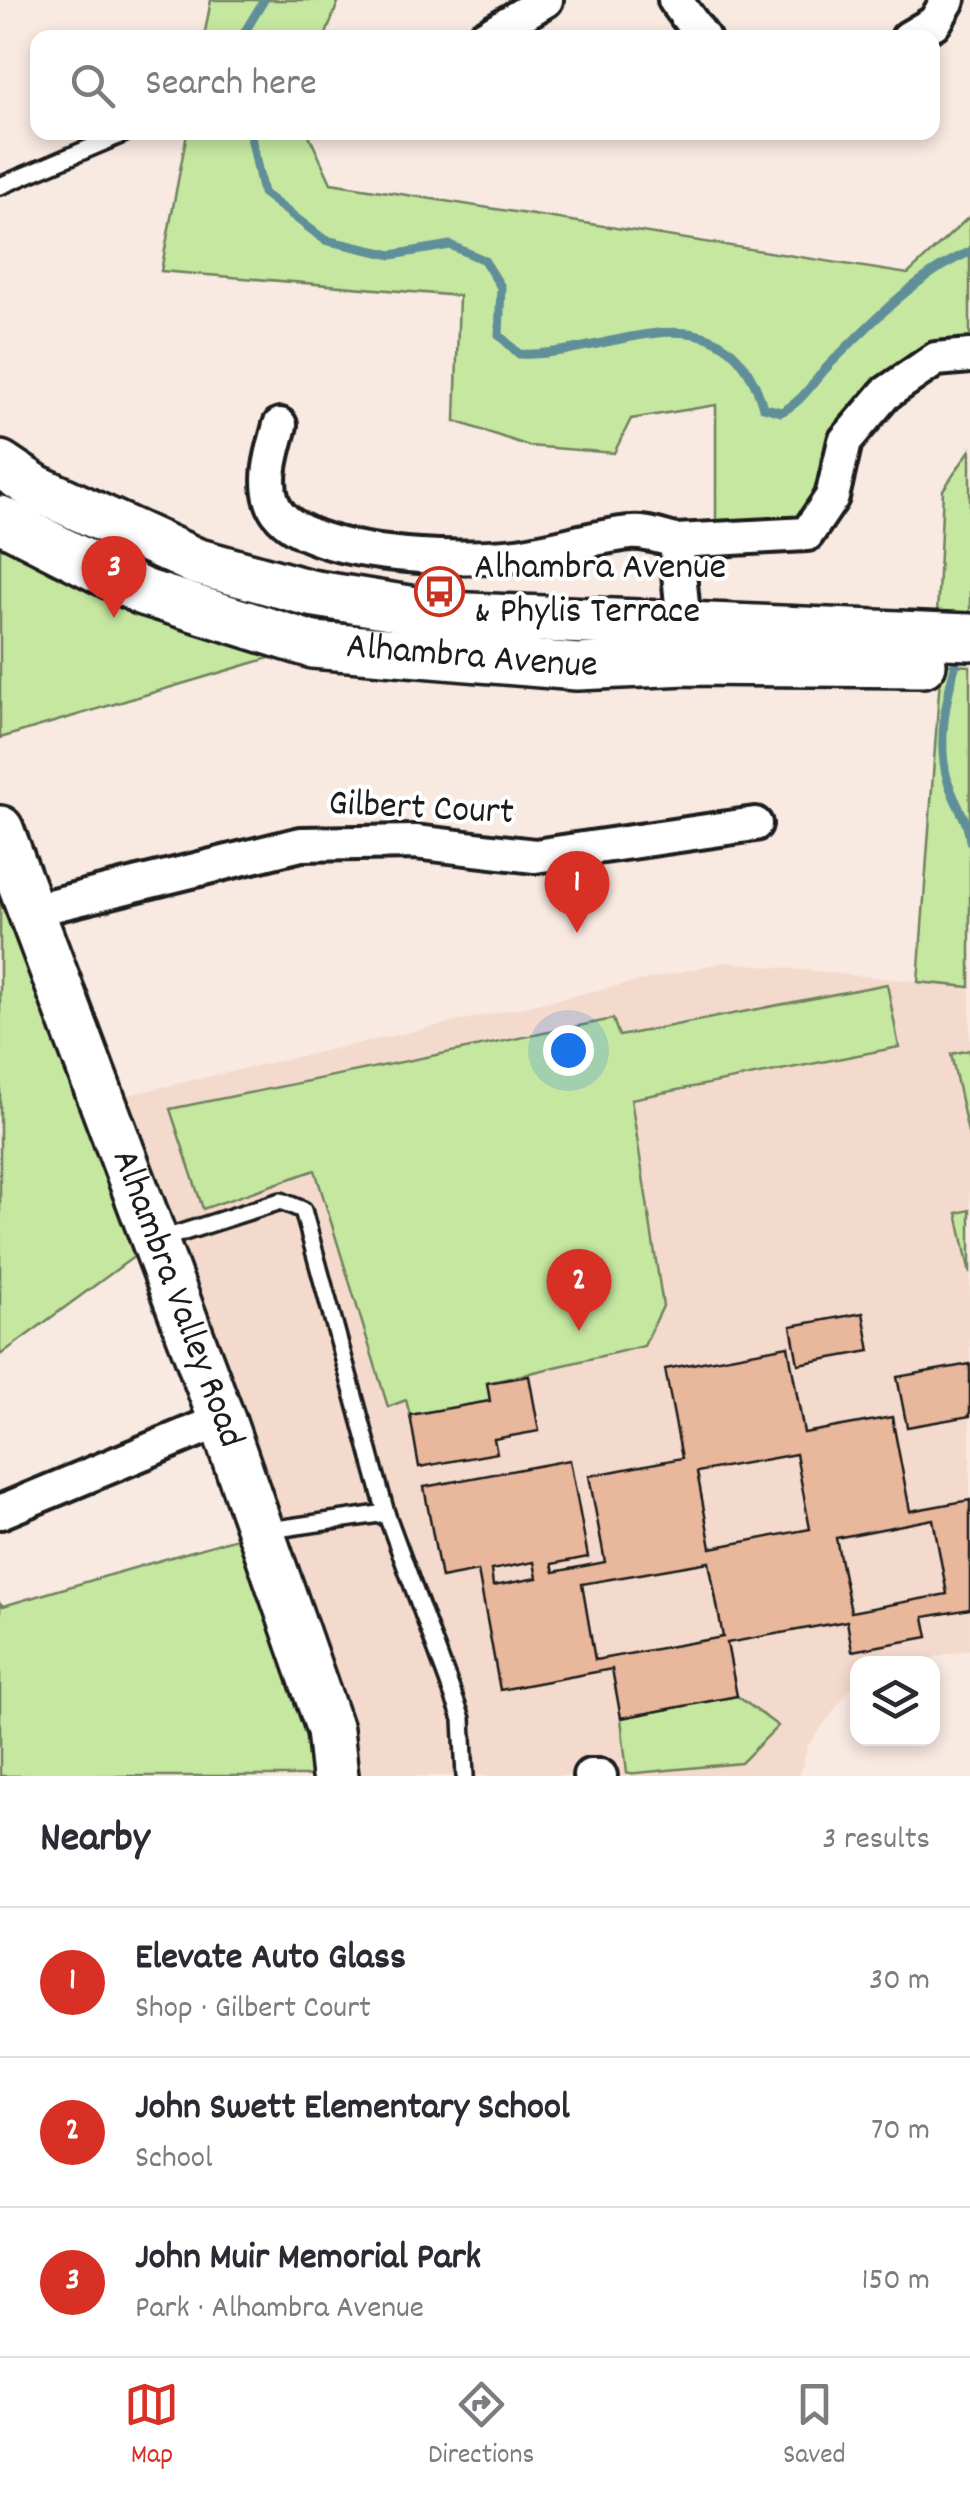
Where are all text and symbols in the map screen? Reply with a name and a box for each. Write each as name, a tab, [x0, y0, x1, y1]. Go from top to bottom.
search box	[30, 30, 940, 140]
icon: search	[65, 58, 120, 113]
text: Search here	[145, 58, 317, 113]
pin: 3	[82, 536, 146, 618]
place label: Alhambra Avenue & Phylis Terrace	[474, 542, 726, 641]
bus stop icon: Alhambra Avenue & Phylis Terrace	[413, 565, 465, 617]
street label: Alhambra Avenue	[344, 620, 599, 695]
street label: Gilbert Court	[327, 778, 515, 842]
pin: 1	[544, 850, 610, 933]
your location	[543, 1025, 594, 1076]
street label: Alhambra Valley Road	[96, 1142, 257, 1455]
pin: 2	[546, 1248, 612, 1331]
map controls	[850, 1656, 940, 1746]
button: layers	[850, 1656, 940, 1746]
text: Nearby	[40, 1811, 150, 1871]
text: 3 results	[822, 1818, 930, 1864]
text: Elevate Auto Glass	[135, 1932, 406, 1987]
text: 1	[69, 1959, 76, 2005]
text: 30 m	[869, 1959, 930, 2005]
text: Shop · Gilbert Court	[135, 1987, 371, 2033]
text: John Swett Elementary School	[135, 2082, 570, 2137]
text: 2	[66, 2109, 79, 2155]
text: 70 m	[871, 2109, 930, 2155]
text: School	[135, 2137, 213, 2183]
text: John Muir Memorial Park	[135, 2232, 481, 2287]
text: 3	[65, 2259, 80, 2305]
text: 150 m	[861, 2259, 930, 2305]
text: Park · Alhambra Avenue	[135, 2287, 424, 2333]
tab: Map	[124, 2377, 179, 2477]
tab: Directions	[428, 2377, 534, 2477]
tab: Saved	[783, 2377, 846, 2477]

